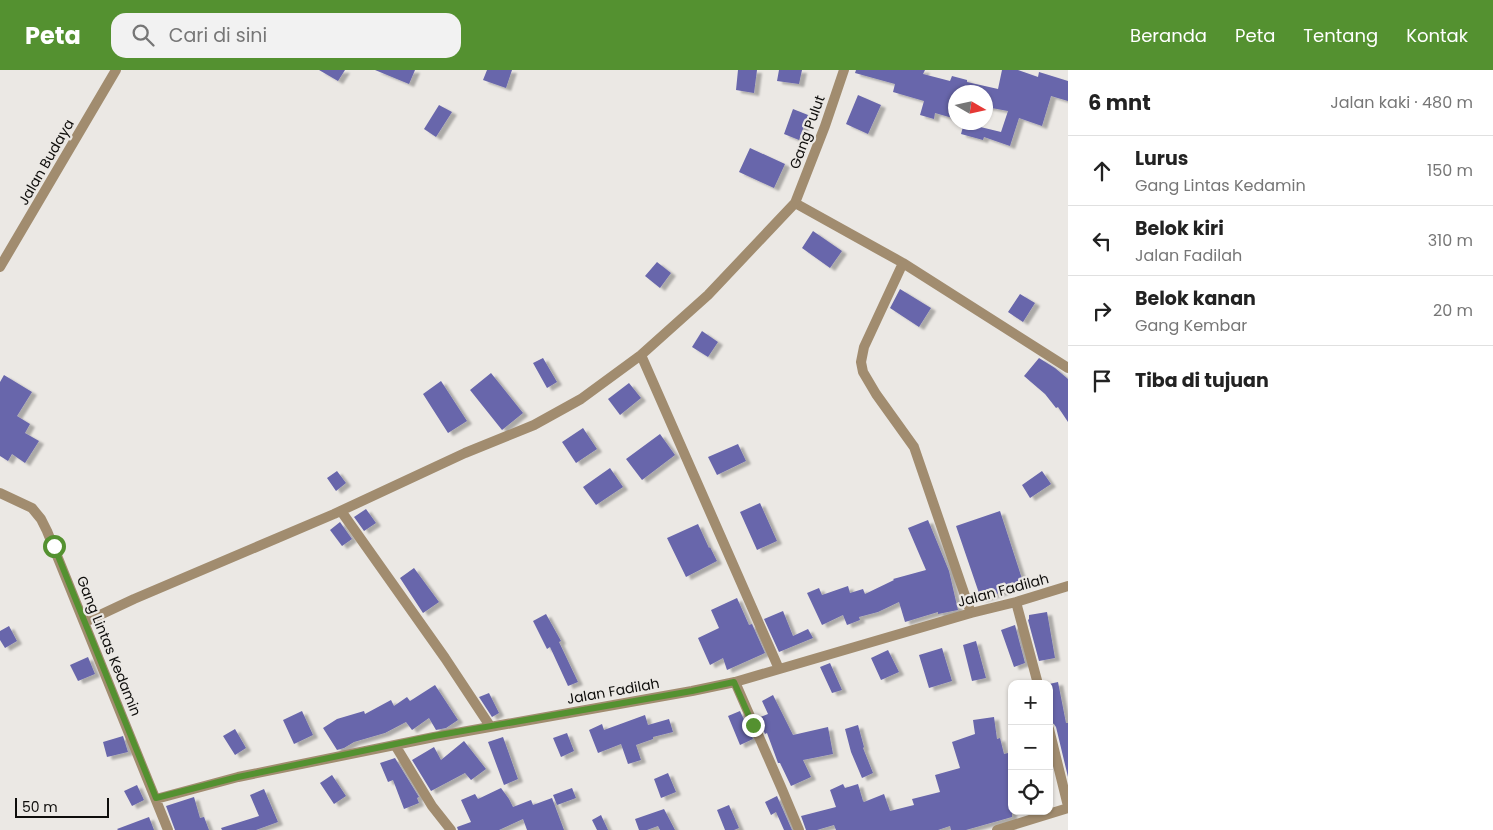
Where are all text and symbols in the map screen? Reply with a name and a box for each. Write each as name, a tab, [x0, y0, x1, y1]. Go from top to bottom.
search box	[111, 13, 461, 58]
text: Peta	[25, 19, 81, 52]
icon: search	[129, 21, 157, 49]
text: Cari di sini	[169, 22, 267, 49]
text: Beranda	[1130, 23, 1207, 48]
text: Peta	[1235, 23, 1275, 48]
text: Tentang	[1303, 23, 1378, 48]
text: Kontak	[1406, 23, 1468, 48]
north arrow	[948, 85, 993, 130]
text: 6 mnt	[1088, 88, 1151, 117]
text: Jalan kaki · 480 m	[1330, 91, 1473, 114]
street label: Gang Pulut	[784, 92, 830, 172]
street label: Jalan Budaya	[13, 115, 79, 209]
text: Lurus	[1135, 145, 1188, 172]
icon: ahead	[1088, 157, 1116, 185]
text: 150 m	[1427, 159, 1473, 182]
text: Gang Lintas Kedamin	[1135, 174, 1306, 197]
text: Belok kiri	[1135, 215, 1224, 242]
icon: left	[1088, 227, 1116, 255]
text: 310 m	[1428, 229, 1473, 252]
text: Jalan Fadilah	[1135, 244, 1242, 267]
text: Belok kanan	[1135, 285, 1256, 312]
icon: right	[1088, 297, 1116, 325]
text: 20 m	[1433, 299, 1473, 322]
text: Gang Kembar	[1135, 314, 1247, 337]
icon: arrive	[1088, 367, 1116, 395]
text: Tiba di tujuan	[1135, 367, 1269, 394]
route start	[43, 535, 66, 558]
street label: Jalan Fadilah	[955, 568, 1051, 612]
street label: Gang Lintas Kedamin	[72, 573, 146, 719]
street label: Jalan Fadilah	[565, 673, 661, 709]
map controls	[1008, 680, 1053, 815]
button: +	[1008, 680, 1053, 725]
route end	[742, 714, 765, 737]
button: −	[1008, 725, 1053, 770]
button: locate	[1008, 770, 1053, 815]
scale bar	[15, 795, 109, 818]
text: 50 m	[22, 797, 58, 817]

